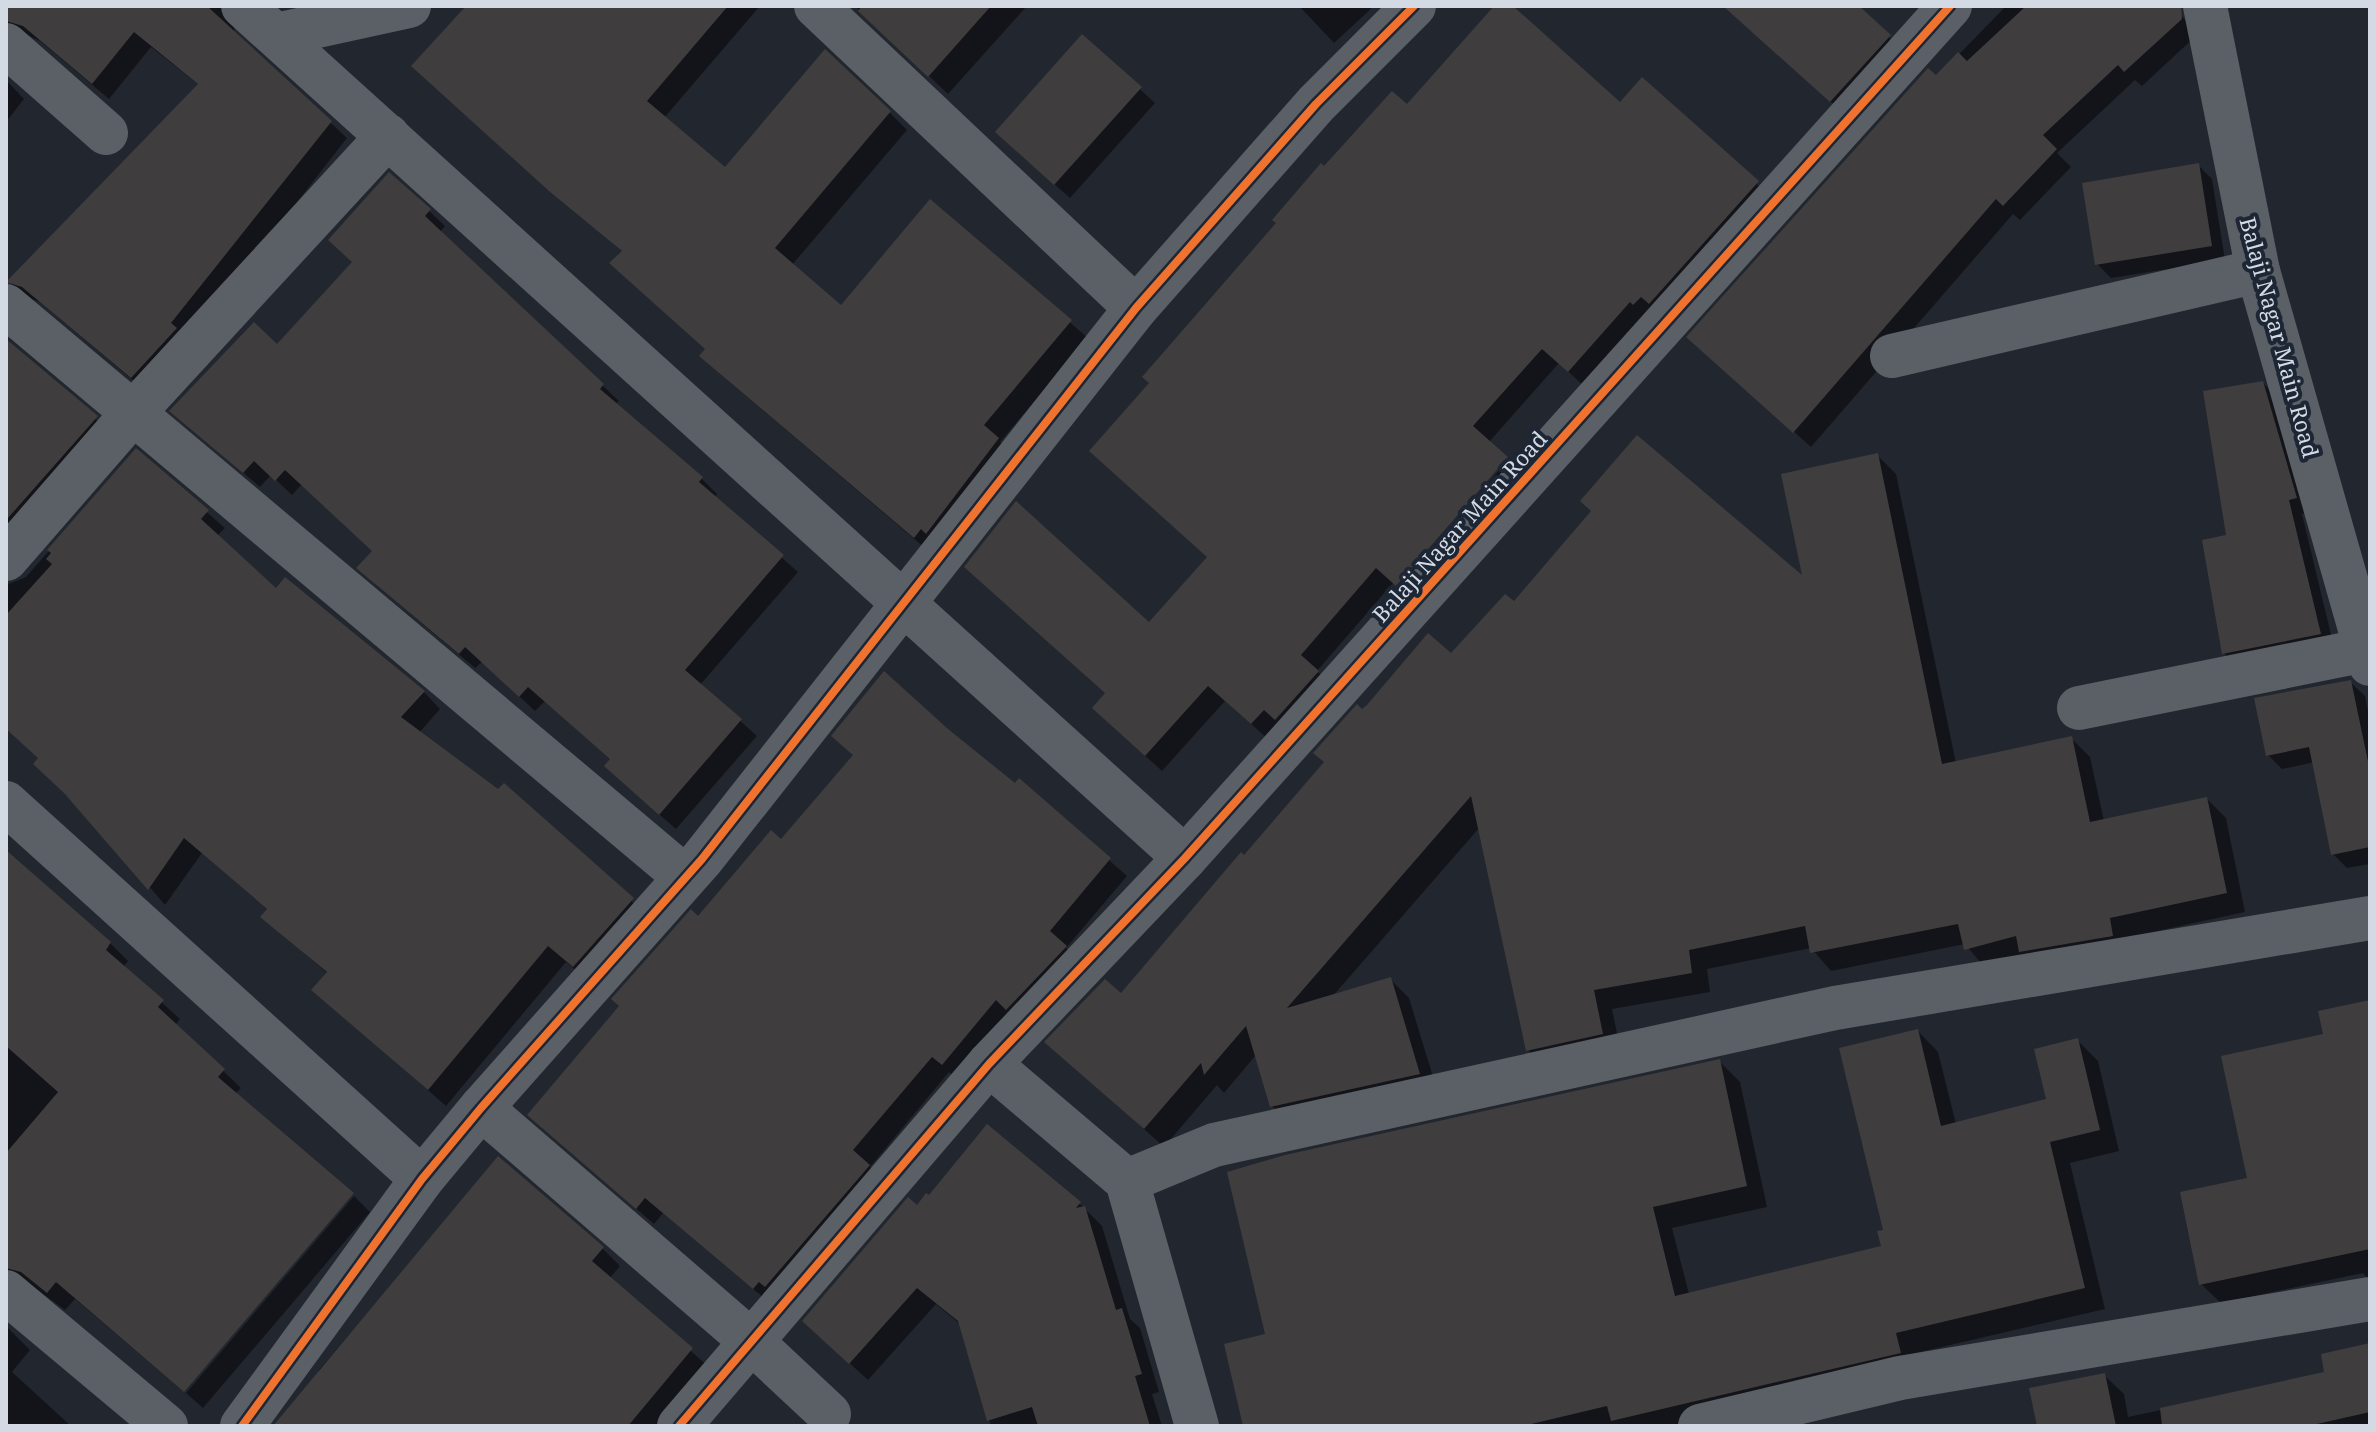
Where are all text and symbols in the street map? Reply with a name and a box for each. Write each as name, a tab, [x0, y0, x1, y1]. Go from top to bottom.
street label: Balaji Nagar Main Road	[2233, 213, 2327, 461]
street label: Balaji Nagar Main Road	[1365, 424, 1553, 628]

